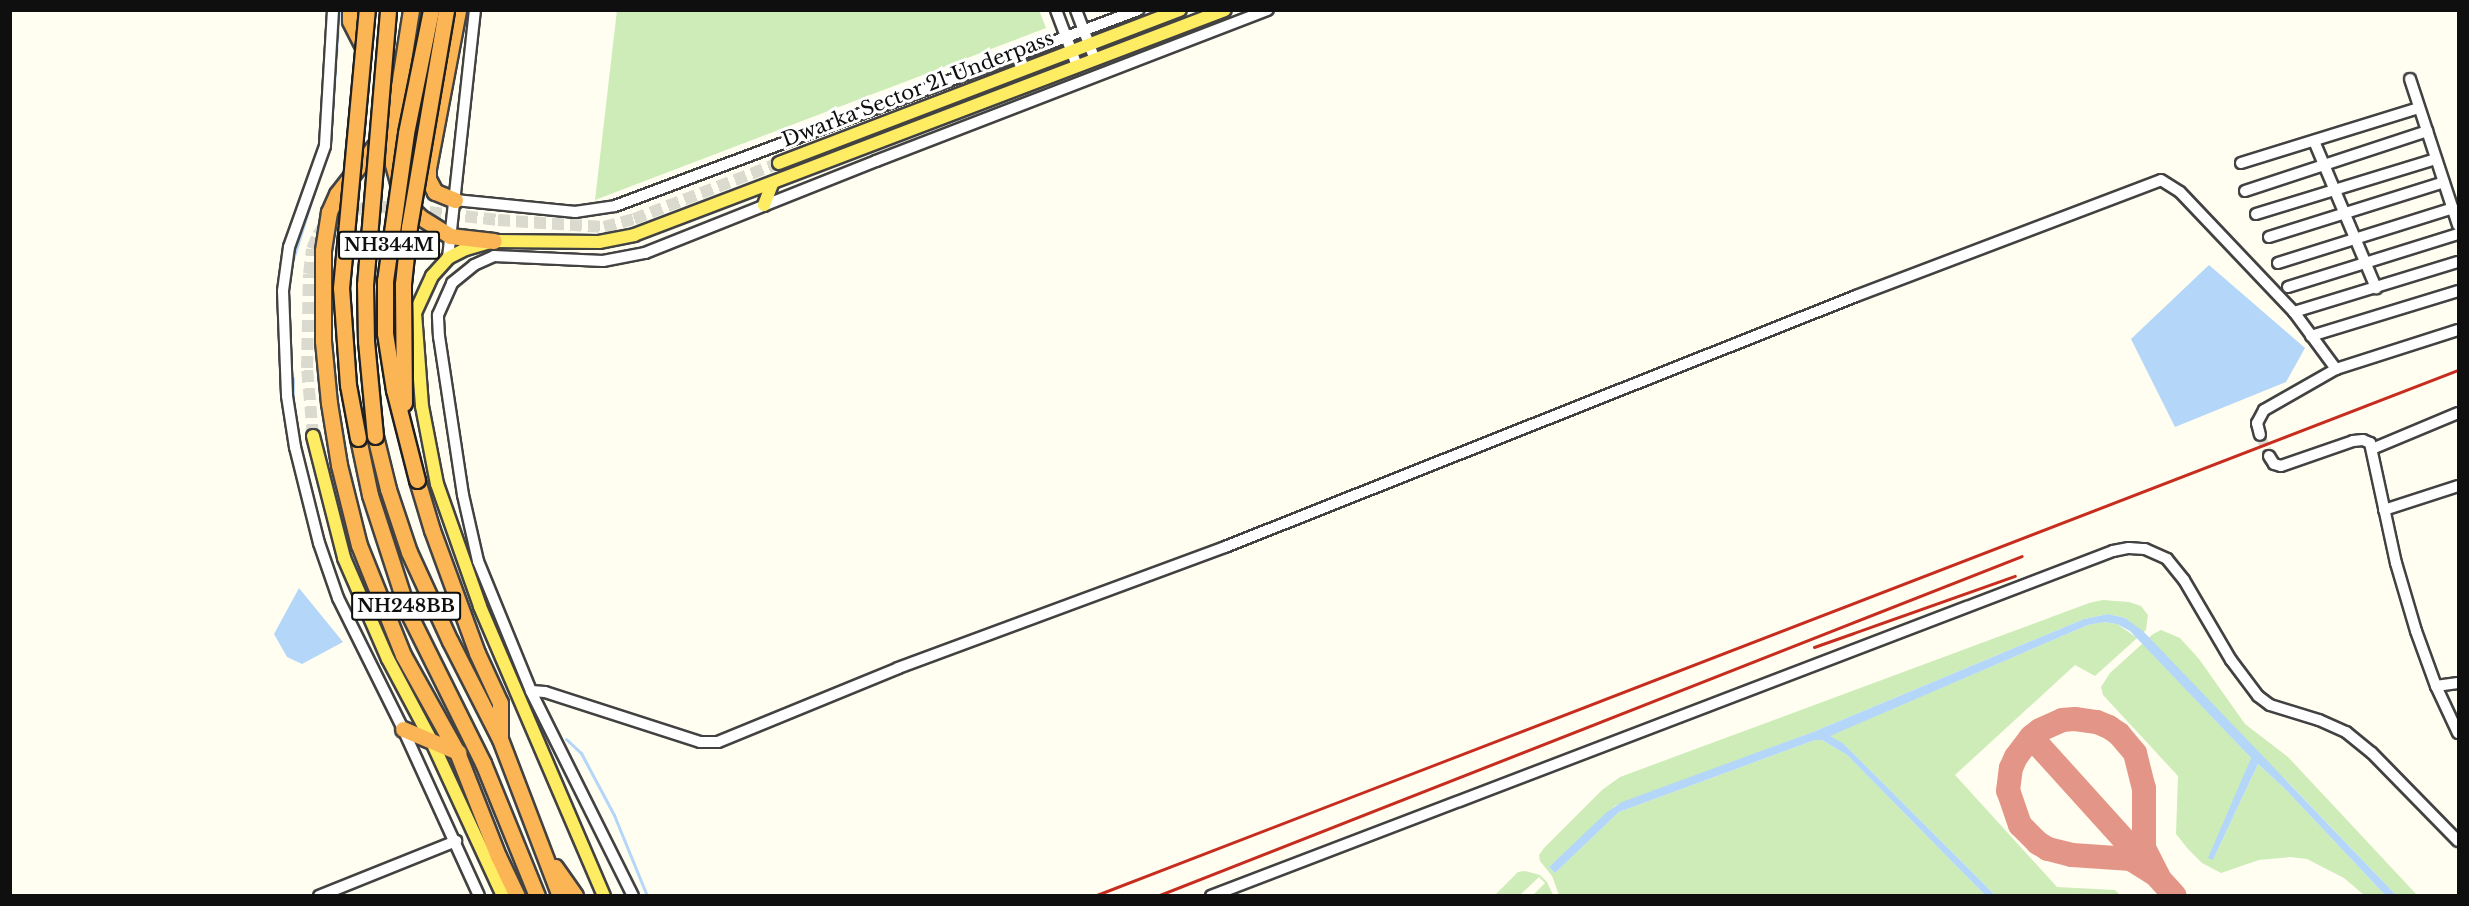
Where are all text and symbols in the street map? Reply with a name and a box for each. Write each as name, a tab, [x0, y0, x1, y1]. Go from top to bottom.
street label: Dwarka Sector 21 Underpass	[778, 26, 1058, 152]
road number: NH344M	[338, 230, 440, 260]
road number: NH248BB	[350, 591, 462, 621]

